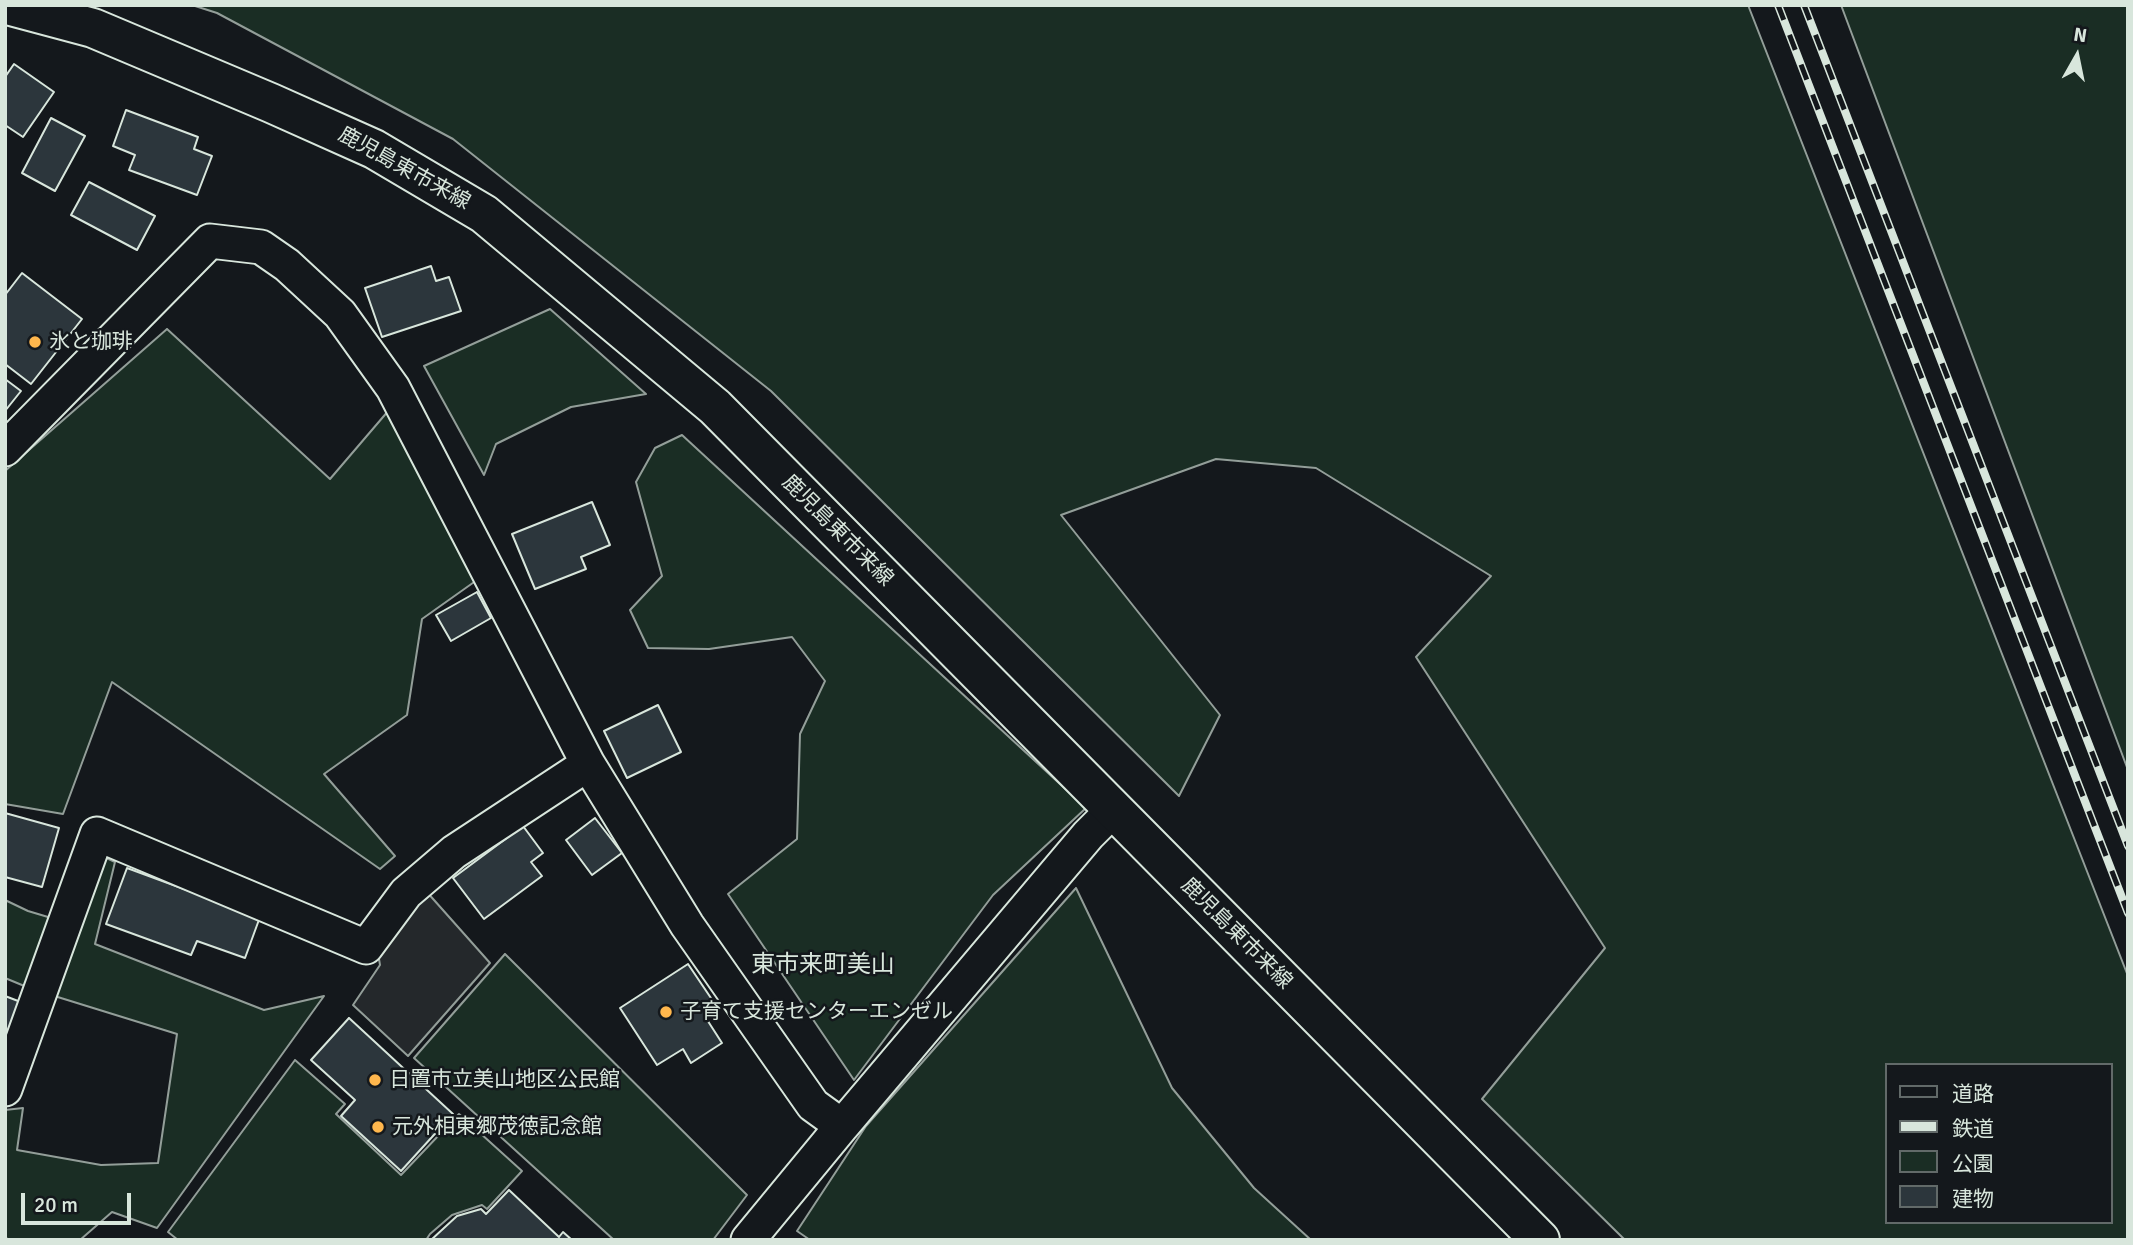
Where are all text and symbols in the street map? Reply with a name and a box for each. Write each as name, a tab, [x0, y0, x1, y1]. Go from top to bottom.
north arrow	[2042, 21, 2112, 91]
text: N	[2072, 22, 2089, 48]
street label: 鹿児島東市来線	[334, 122, 474, 216]
place label: 氷と珈琲	[49, 329, 133, 355]
marker: 氷と珈琲	[27, 334, 43, 350]
street label: 鹿児島東市来線	[776, 470, 898, 592]
street label: 鹿児島東市来線	[1175, 873, 1297, 995]
district label: 東市来町美山	[751, 952, 895, 980]
place label: 子育て支援センターエンゼル	[680, 999, 953, 1025]
marker: 子育て支援センターエンゼル	[658, 1004, 674, 1020]
legend	[1884, 1063, 2112, 1224]
place label: 日置市立美山地区公民館	[389, 1067, 620, 1093]
marker: 日置市立美山地区公民館	[367, 1072, 383, 1088]
text: 道路	[1952, 1081, 1994, 1107]
place label: 元外相東郷茂徳記念館	[392, 1114, 602, 1140]
text: 鉄道	[1952, 1116, 1994, 1142]
marker: 元外相東郷茂徳記念館	[370, 1119, 386, 1135]
text: 公園	[1952, 1151, 1994, 1177]
scale bar	[24, 1178, 135, 1222]
text: 建物	[1952, 1186, 1994, 1212]
text: 20 m	[34, 1192, 78, 1218]

